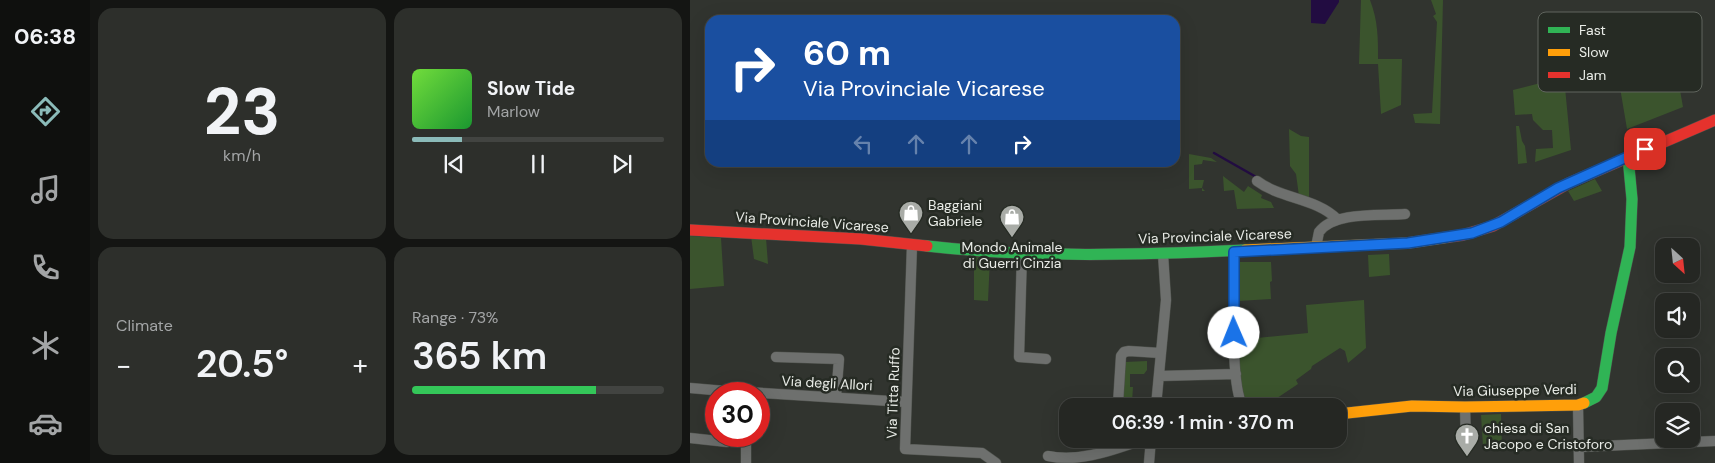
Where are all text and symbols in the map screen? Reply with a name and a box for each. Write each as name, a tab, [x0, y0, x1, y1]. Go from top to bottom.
legend	[1538, 12, 1702, 92]
text: Fast	[1579, 21, 1606, 39]
text: 06:38	[14, 22, 76, 51]
text: 60 m	[803, 30, 891, 76]
icon: right	[720, 35, 785, 100]
text: Slow	[1579, 43, 1609, 61]
text: Jam	[1579, 66, 1606, 84]
text: 23	[204, 70, 280, 154]
text: Via Provinciale Vicarese	[803, 74, 1045, 103]
text: Slow Tide	[487, 76, 575, 101]
icon: directions	[28, 94, 63, 129]
text: Marlow	[487, 101, 540, 122]
pin	[1624, 128, 1666, 170]
icon: left	[849, 130, 877, 158]
icon: ahead	[902, 130, 930, 158]
icon: ahead	[955, 130, 983, 158]
icon: right	[1008, 130, 1036, 158]
icon: arrive	[1631, 135, 1659, 163]
text: km/h	[223, 145, 261, 166]
icon: previous	[440, 150, 468, 178]
icon: pause	[524, 150, 552, 178]
icon: next	[608, 150, 636, 178]
icon: music	[28, 172, 63, 207]
place label: Baggiani Gabriele	[928, 196, 983, 230]
shop icon: Baggiani Gabriele	[898, 200, 924, 234]
shop icon: Mondo Animale di Guerri Cinzia	[999, 204, 1025, 238]
street label: Via Provinciale Vicarese	[735, 208, 889, 236]
street label: Via Provinciale Vicarese	[1138, 224, 1292, 248]
place label: Mondo Animale di Guerri Cinzia	[962, 238, 1062, 272]
north arrow	[1655, 238, 1700, 282]
map controls	[1655, 238, 1700, 448]
icon: phone	[28, 250, 63, 285]
button: sound	[1655, 293, 1700, 338]
position arrow	[1207, 306, 1259, 358]
text: Range · 73%	[412, 307, 498, 328]
text: Climate	[116, 315, 173, 336]
icon: climate	[28, 328, 63, 363]
text: 365 km	[412, 331, 547, 381]
text: 20.5°	[196, 339, 288, 389]
text: −	[116, 347, 131, 384]
text: +	[353, 347, 368, 384]
street label: Via Titta Ruffo	[882, 347, 904, 439]
button: search	[1655, 348, 1700, 393]
street label: Via degli Allori	[781, 372, 873, 394]
street label: Via Giuseppe Verdi	[1453, 380, 1577, 400]
speed limit sign: 30	[705, 382, 770, 447]
button: layers	[1655, 403, 1700, 448]
icon: car	[28, 406, 63, 441]
text: 06:39 · 1 min · 370 m	[1112, 410, 1294, 435]
place label: chiesa di San Jacopo e Cristoforo	[1484, 419, 1612, 453]
church icon: chiesa di San Jacopo e Cristoforo	[1454, 423, 1480, 457]

